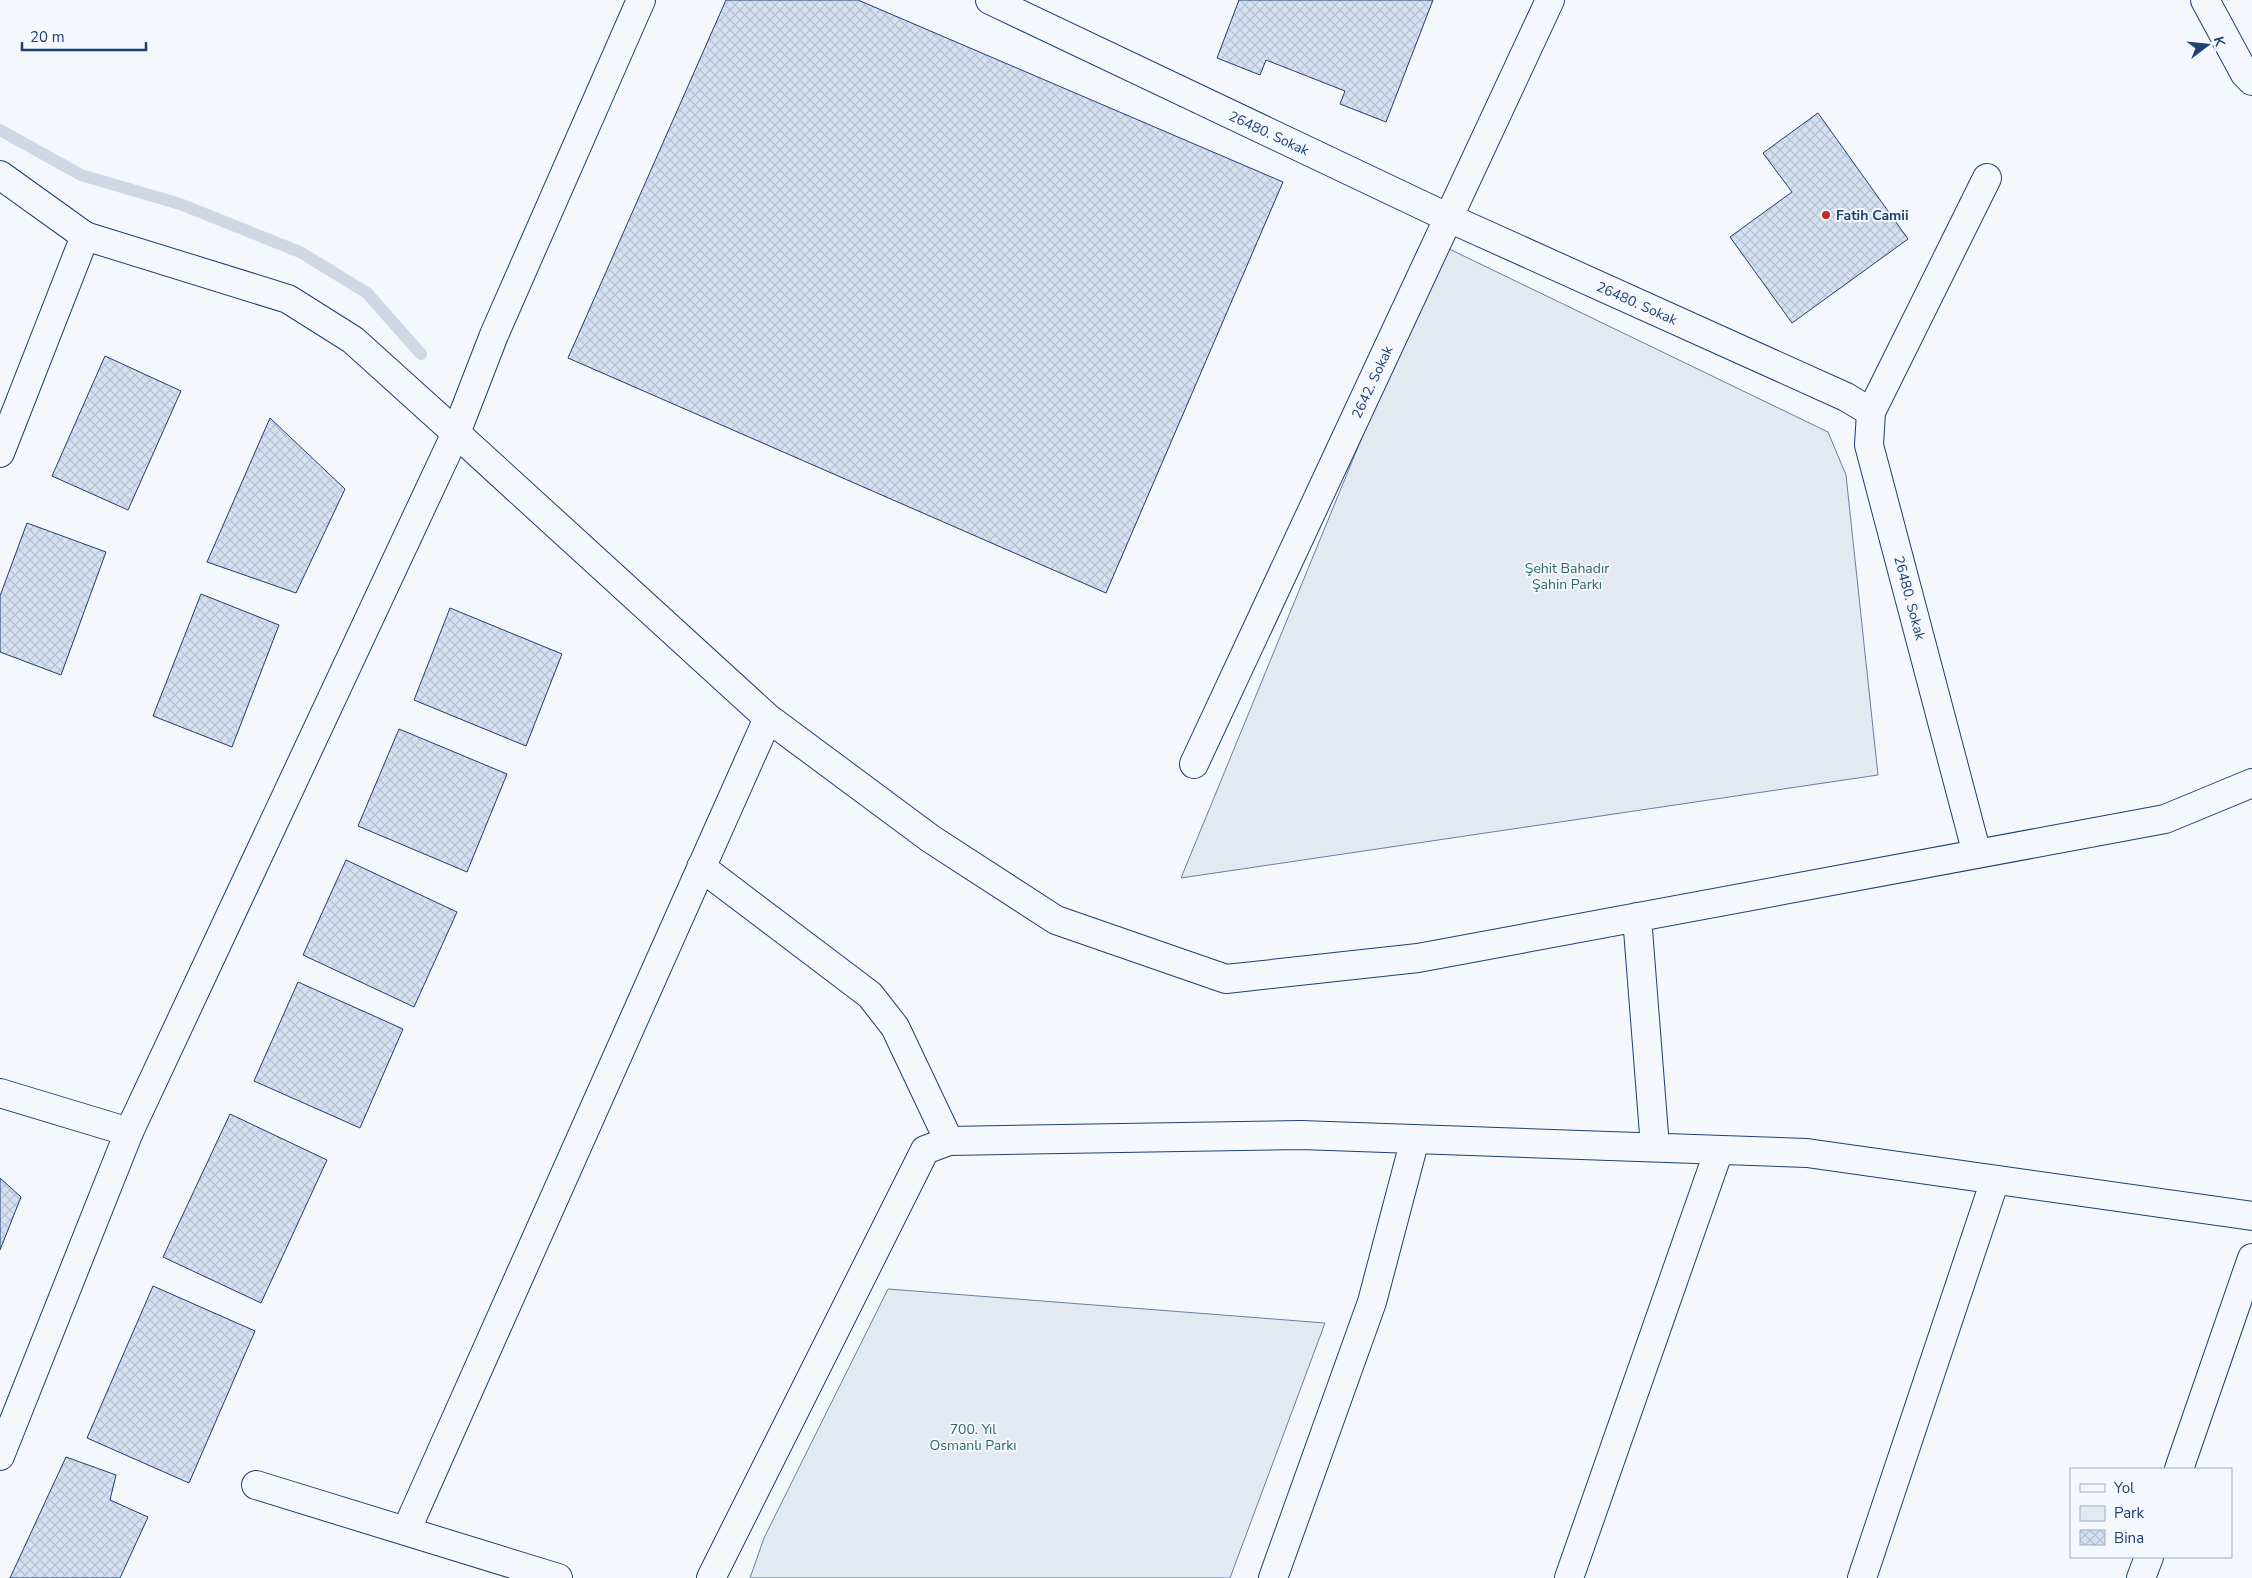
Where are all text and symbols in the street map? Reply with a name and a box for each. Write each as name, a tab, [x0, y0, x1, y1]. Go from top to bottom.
scale bar	[22, 20, 146, 52]
north arrow	[2182, 20, 2232, 70]
text: 20 m	[30, 27, 65, 47]
text: K	[2209, 34, 2230, 49]
street label: 26480. Sokak	[1226, 107, 1313, 161]
place label: Fatih Camii	[1836, 206, 1909, 225]
marker: Fatih Camii	[1820, 209, 1832, 221]
street label: 26480. Sokak	[1593, 277, 1681, 330]
street label: 2642. Sokak	[1347, 342, 1398, 422]
street label: 26480. Sokak	[1889, 554, 1930, 643]
park label: Şehit Bahadır Şahin Parkı	[1525, 559, 1609, 594]
park label: 700. Yıl Osmanlı Parkı	[929, 1420, 1017, 1455]
legend	[2070, 1468, 2232, 1558]
text: Yol	[2113, 1478, 2135, 1498]
text: Park	[2114, 1503, 2144, 1523]
text: Bina	[2114, 1528, 2144, 1548]

